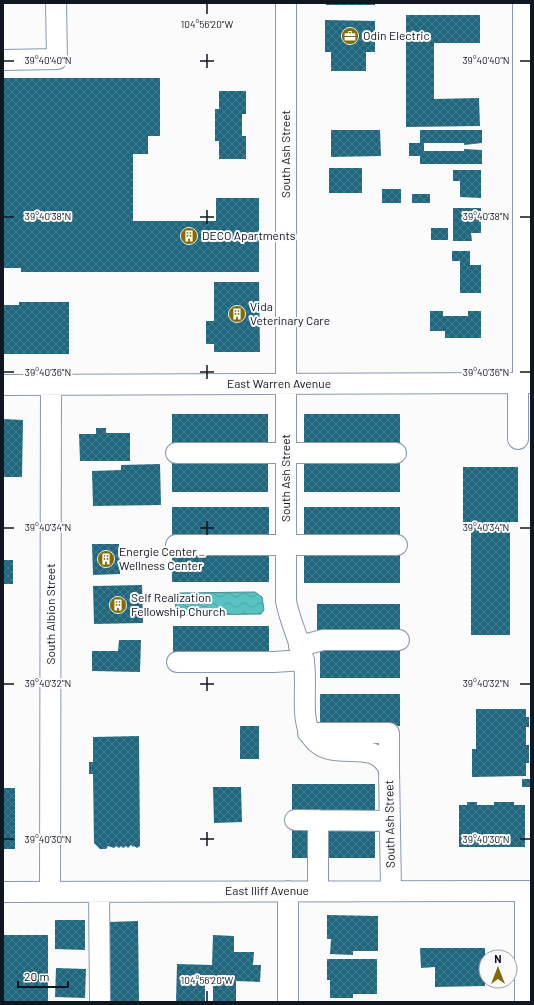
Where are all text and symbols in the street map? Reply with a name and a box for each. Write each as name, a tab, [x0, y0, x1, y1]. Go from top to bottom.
text: 104°56'20"W	[181, 18, 233, 30]
office icon: Odin Electric	[340, 26, 360, 46]
place label: Odin Electric	[363, 28, 430, 42]
text: 39°40'40"N	[24, 54, 72, 66]
text: 39°40'40"N	[462, 54, 510, 66]
street label: South Ash Street	[278, 110, 292, 198]
text: 39°40'38"N	[25, 210, 71, 222]
text: 39°40'38"N	[463, 210, 509, 222]
building icon: DECO Apartments	[179, 226, 199, 246]
place label: DECO Apartments	[202, 228, 296, 242]
place label: Vida Veterinary Care	[250, 299, 330, 327]
building icon: Vida Veterinary Care	[227, 304, 247, 324]
text: 39°40'36"N	[25, 366, 71, 378]
text: 39°40'36"N	[463, 366, 509, 378]
street label: East Warren Avenue	[227, 376, 331, 390]
street label: South Ash Street	[278, 434, 292, 522]
text: 39°40'34"N	[25, 521, 71, 533]
text: 39°40'34"N	[463, 521, 509, 533]
place label: Energie Center _ Wellness Center	[119, 544, 205, 572]
building icon: Energie Center _ Wellness Center	[96, 549, 116, 569]
street label: South Albion Street	[43, 563, 57, 665]
place label: Self Realization Fellowship Church	[131, 590, 225, 618]
building icon: Self Realization Fellowship Church	[108, 595, 128, 615]
text: 39°40'32"N	[25, 677, 71, 689]
text: 39°40'32"N	[463, 677, 509, 689]
street label: South Ash Street	[381, 780, 397, 868]
text: 39°40'30"N	[25, 833, 71, 845]
text: 39°40'30"N	[463, 833, 509, 845]
street label: East Iliff Avenue	[225, 883, 309, 897]
north arrow	[478, 949, 518, 989]
text: N	[494, 952, 502, 965]
scale bar	[18, 963, 68, 989]
text: 20 m	[24, 969, 50, 983]
text: 104°56'20"W	[181, 974, 233, 986]

